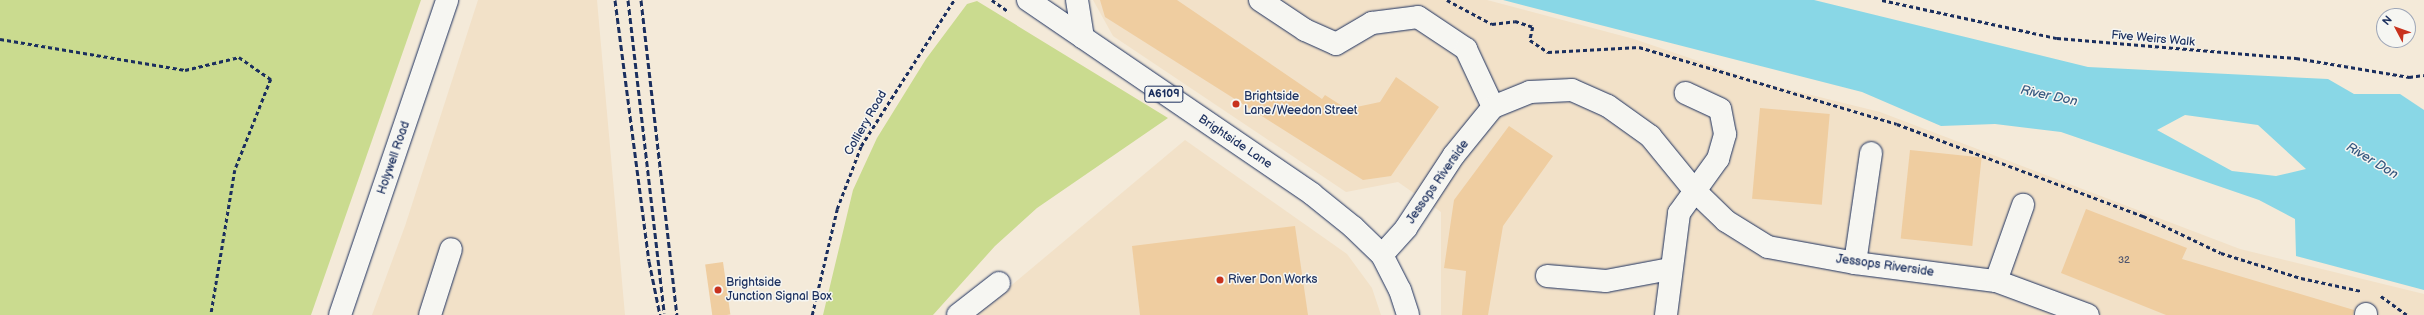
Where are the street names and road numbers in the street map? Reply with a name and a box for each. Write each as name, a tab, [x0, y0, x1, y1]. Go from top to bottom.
street label: Five Weirs Walk	[2110, 28, 2196, 50]
road number: A6109	[1144, 85, 1184, 103]
street label: Colliery Road	[841, 88, 891, 158]
street label: Brightside Lane	[1195, 112, 1275, 172]
street label: Holywell Road	[375, 120, 413, 196]
street label: Jessops Riverside	[1404, 137, 1472, 227]
street label: Jessops Riverside	[1835, 252, 1935, 280]

